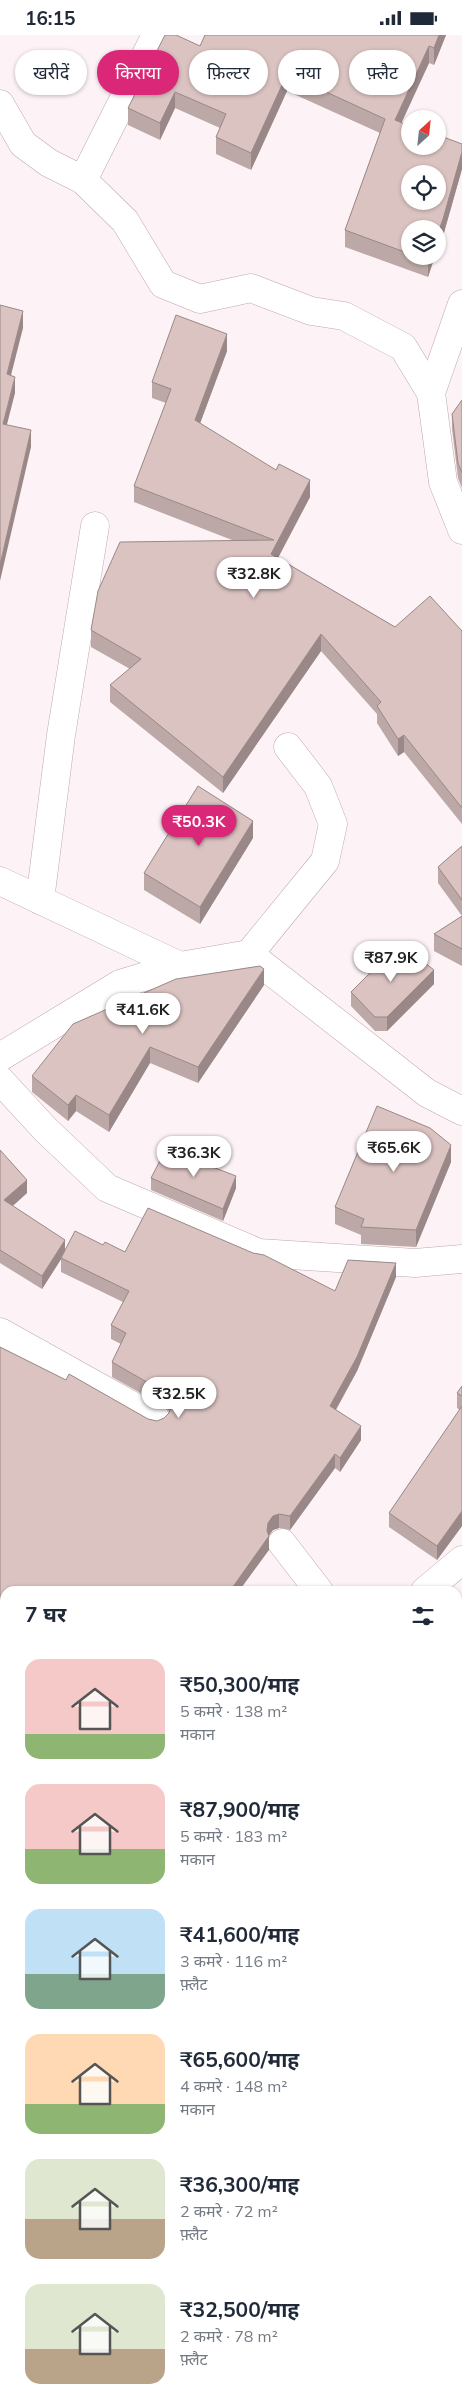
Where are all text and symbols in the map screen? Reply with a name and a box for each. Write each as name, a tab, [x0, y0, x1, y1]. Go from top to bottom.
text: 16:15	[25, 6, 75, 30]
chip: खरीदें	[15, 50, 87, 95]
chip: किराया	[97, 50, 179, 95]
chip: फ़िल्टर	[189, 50, 268, 95]
chip: नया	[278, 50, 339, 95]
chip: फ़्लैट	[349, 50, 416, 95]
north arrow	[401, 110, 446, 155]
map controls	[401, 110, 446, 265]
button: locate	[401, 165, 446, 210]
button: layers	[401, 220, 446, 265]
pin: ₹32.8K	[213, 557, 295, 599]
text: ₹32.8K	[227, 563, 281, 583]
pin: ₹50.3K	[158, 805, 240, 847]
text: ₹50.3K	[172, 811, 226, 831]
pin: ₹87.9K	[350, 941, 432, 983]
text: ₹87.9K	[364, 947, 418, 967]
pin: ₹41.6K	[102, 993, 184, 1035]
text: ₹41.6K	[116, 999, 170, 1019]
pin: ₹65.6K	[353, 1131, 435, 1173]
pin: ₹36.3K	[153, 1135, 235, 1178]
text: ₹65.6K	[367, 1137, 421, 1157]
text: ₹36.3K	[167, 1142, 221, 1162]
pin: ₹32.5K	[138, 1377, 220, 1419]
text: ₹32.5K	[152, 1383, 206, 1403]
text: 7 घर	[25, 1601, 66, 1627]
icon: filters	[409, 1602, 437, 1630]
text: ₹50,300/माह	[180, 1671, 299, 1697]
icon: home	[65, 1679, 125, 1739]
text: 5 कमरे · 138 m²	[180, 1701, 287, 1721]
text: मकान	[180, 1724, 215, 1744]
text: ₹87,900/माह	[180, 1796, 299, 1822]
icon: home	[65, 1804, 125, 1864]
text: 5 कमरे · 183 m²	[180, 1826, 287, 1846]
text: मकान	[180, 1849, 215, 1869]
text: ₹41,600/माह	[180, 1921, 299, 1947]
icon: home	[65, 1929, 125, 1989]
text: 3 कमरे · 116 m²	[180, 1951, 287, 1971]
text: फ़्लैट	[180, 1974, 208, 1994]
text: ₹65,600/माह	[180, 2046, 299, 2072]
icon: home	[65, 2054, 125, 2114]
text: 4 कमरे · 148 m²	[180, 2076, 287, 2096]
text: मकान	[180, 2099, 215, 2119]
text: ₹36,300/माह	[180, 2171, 299, 2197]
icon: home	[65, 2179, 125, 2239]
text: 2 कमरे · 72 m²	[180, 2201, 278, 2221]
text: फ़्लैट	[180, 2224, 208, 2244]
text: ₹32,500/माह	[180, 2296, 299, 2322]
icon: home	[65, 2304, 125, 2364]
text: 2 कमरे · 78 m²	[180, 2326, 278, 2346]
text: फ़्लैट	[180, 2349, 208, 2369]

